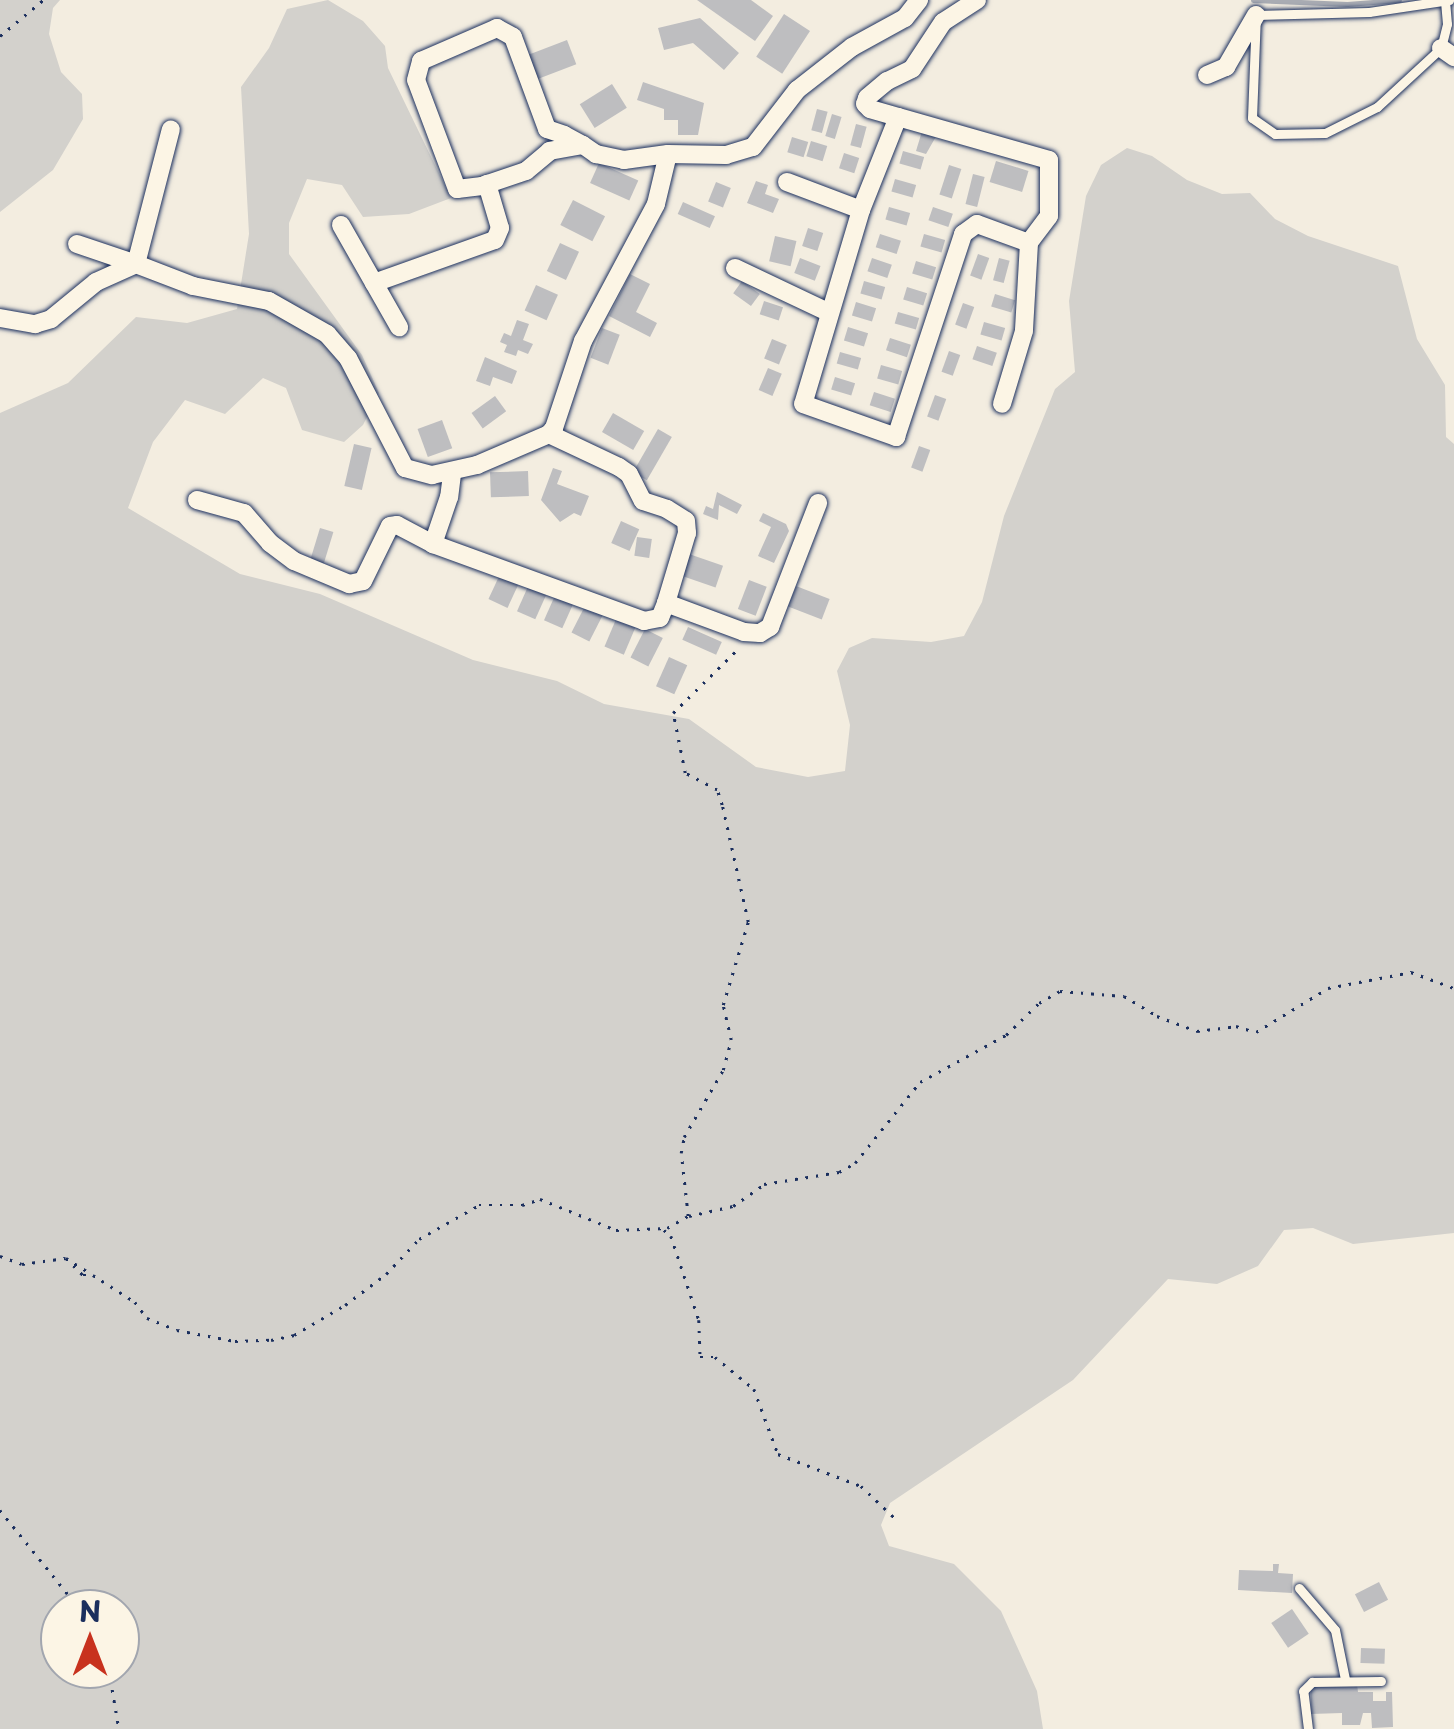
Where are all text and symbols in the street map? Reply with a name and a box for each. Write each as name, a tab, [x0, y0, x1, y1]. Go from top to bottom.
north arrow	[40, 1589, 140, 1689]
text: N	[79, 1589, 101, 1632]

